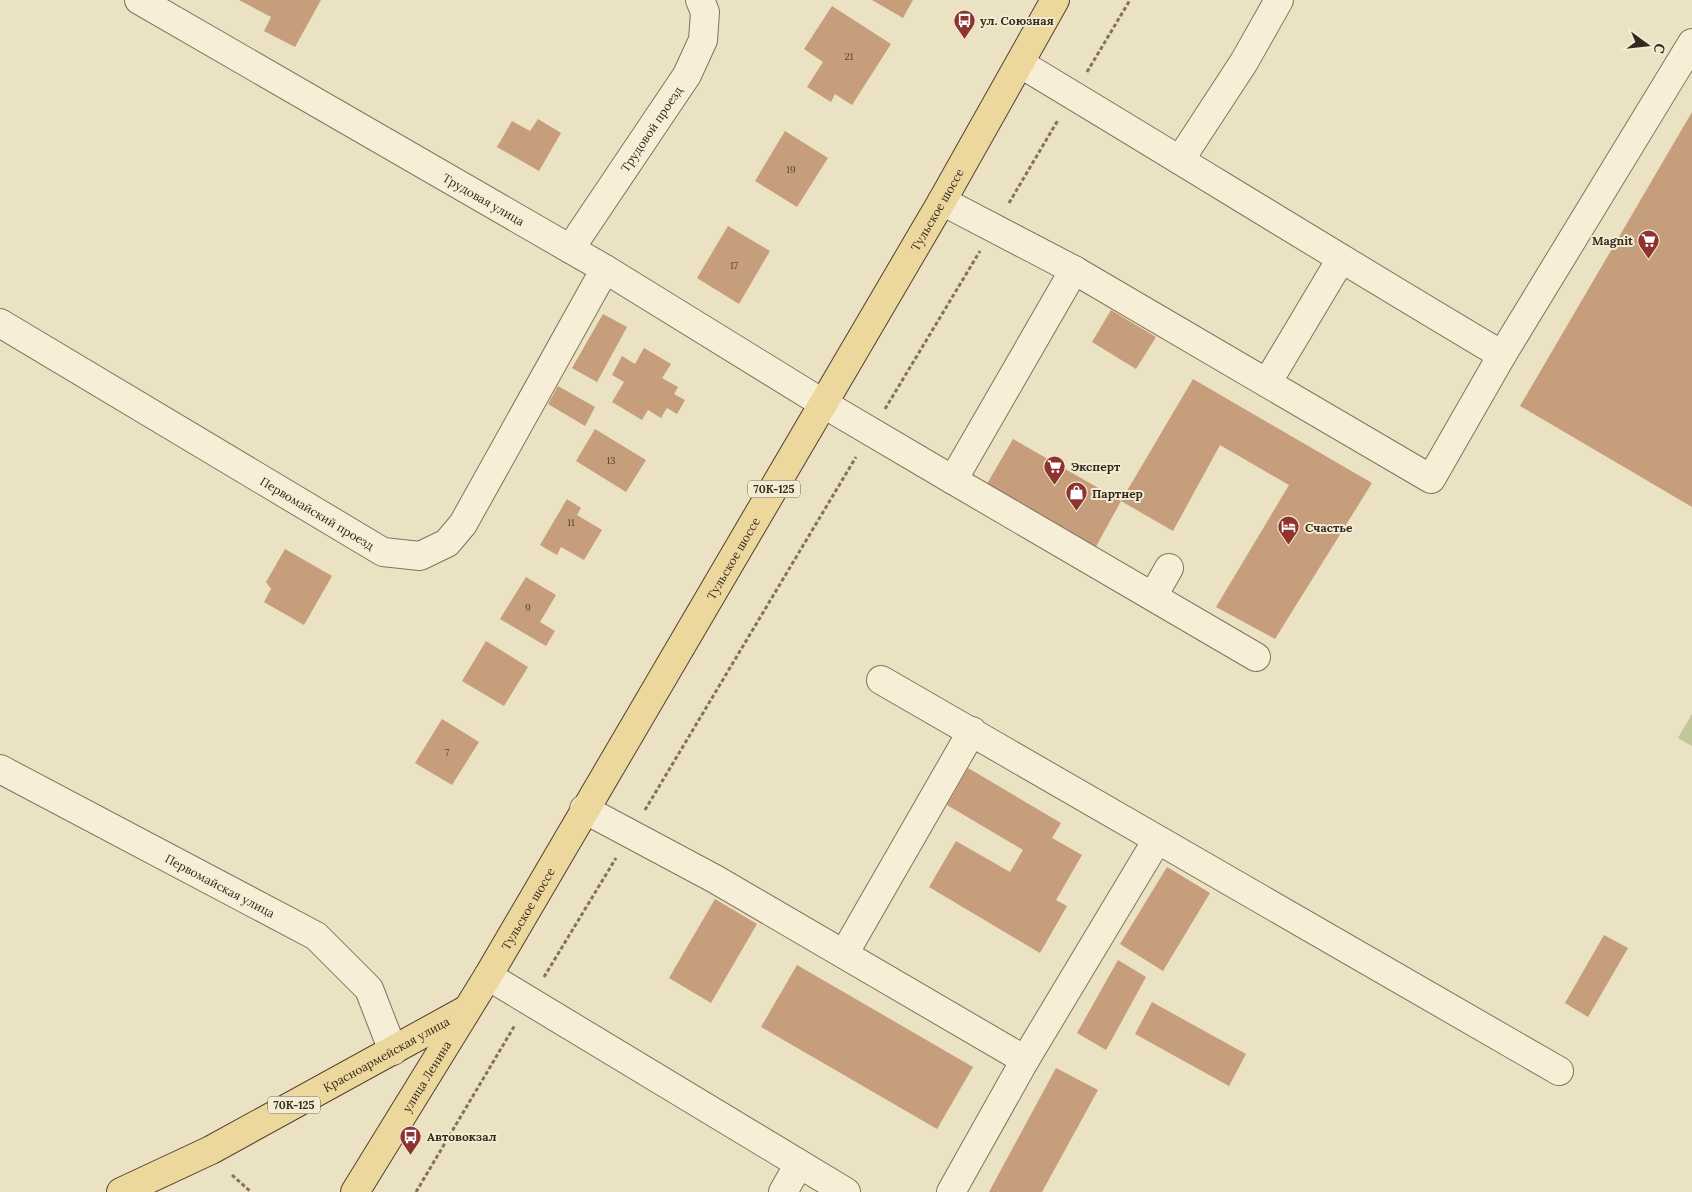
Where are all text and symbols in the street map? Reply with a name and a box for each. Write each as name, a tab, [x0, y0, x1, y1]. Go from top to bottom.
bus stop icon: ул. Союзная	[952, 8, 976, 39]
place label: ул. Союзная	[980, 13, 1054, 28]
north arrow	[1622, 20, 1672, 70]
text: С	[1650, 41, 1669, 56]
house number: 21	[844, 50, 854, 63]
street label: Трудовой проезд	[617, 83, 685, 174]
house number: 19	[786, 163, 796, 176]
street label: Тульское шоссе	[907, 165, 967, 253]
street label: Трудовая улица	[440, 169, 527, 228]
supermarket icon: Magnit	[1637, 228, 1661, 259]
place label: Magnit	[1592, 233, 1634, 248]
house number: 17	[730, 259, 739, 272]
house number: 13	[606, 454, 616, 467]
supermarket icon: Эксперт	[1043, 454, 1067, 485]
place label: Эксперт	[1071, 459, 1121, 474]
street label: Первомайский проезд	[258, 473, 377, 553]
road number: 70К-125	[748, 480, 800, 498]
shop icon: Партнер	[1064, 481, 1088, 512]
place label: Партнер	[1092, 486, 1143, 501]
street label: Тульское шоссе	[703, 514, 763, 602]
hotel icon: Счастье	[1277, 515, 1301, 546]
house number: 11	[567, 516, 575, 529]
place label: Счастье	[1305, 520, 1353, 535]
house number: 9	[525, 601, 531, 614]
house number: 7	[445, 746, 450, 759]
street label: Первомайская улица	[163, 850, 277, 920]
street label: Тульское шоссе	[498, 864, 558, 952]
street label: Красноармейская улица	[320, 1013, 452, 1095]
street label: улица Ленина	[399, 1038, 454, 1115]
road number: 70К-125	[268, 1096, 320, 1114]
bus stop icon: Автовокзал	[399, 1124, 423, 1155]
place label: Автовокзал	[427, 1129, 497, 1144]

